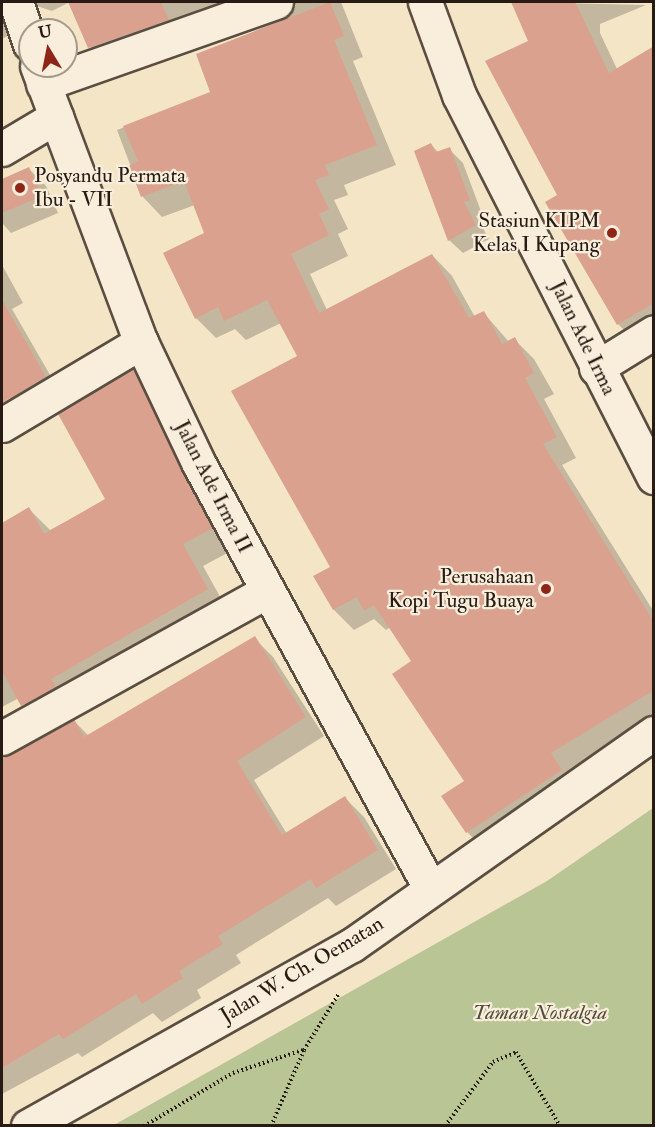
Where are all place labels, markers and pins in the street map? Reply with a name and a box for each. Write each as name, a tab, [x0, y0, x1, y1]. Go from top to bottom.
place label: Posyandu Permata Ibu - VII	[34, 163, 186, 213]
marker: Posyandu Permata Ibu - VII	[11, 179, 29, 197]
place label: Stasiun KIPM Kelas I Kupang	[473, 208, 600, 258]
marker: Stasiun KIPM Kelas I Kupang	[605, 226, 619, 240]
place label: Perusahaan Kopi Tugu Buaya	[388, 564, 534, 614]
marker: Perusahaan Kopi Tugu Buaya	[539, 582, 553, 596]

